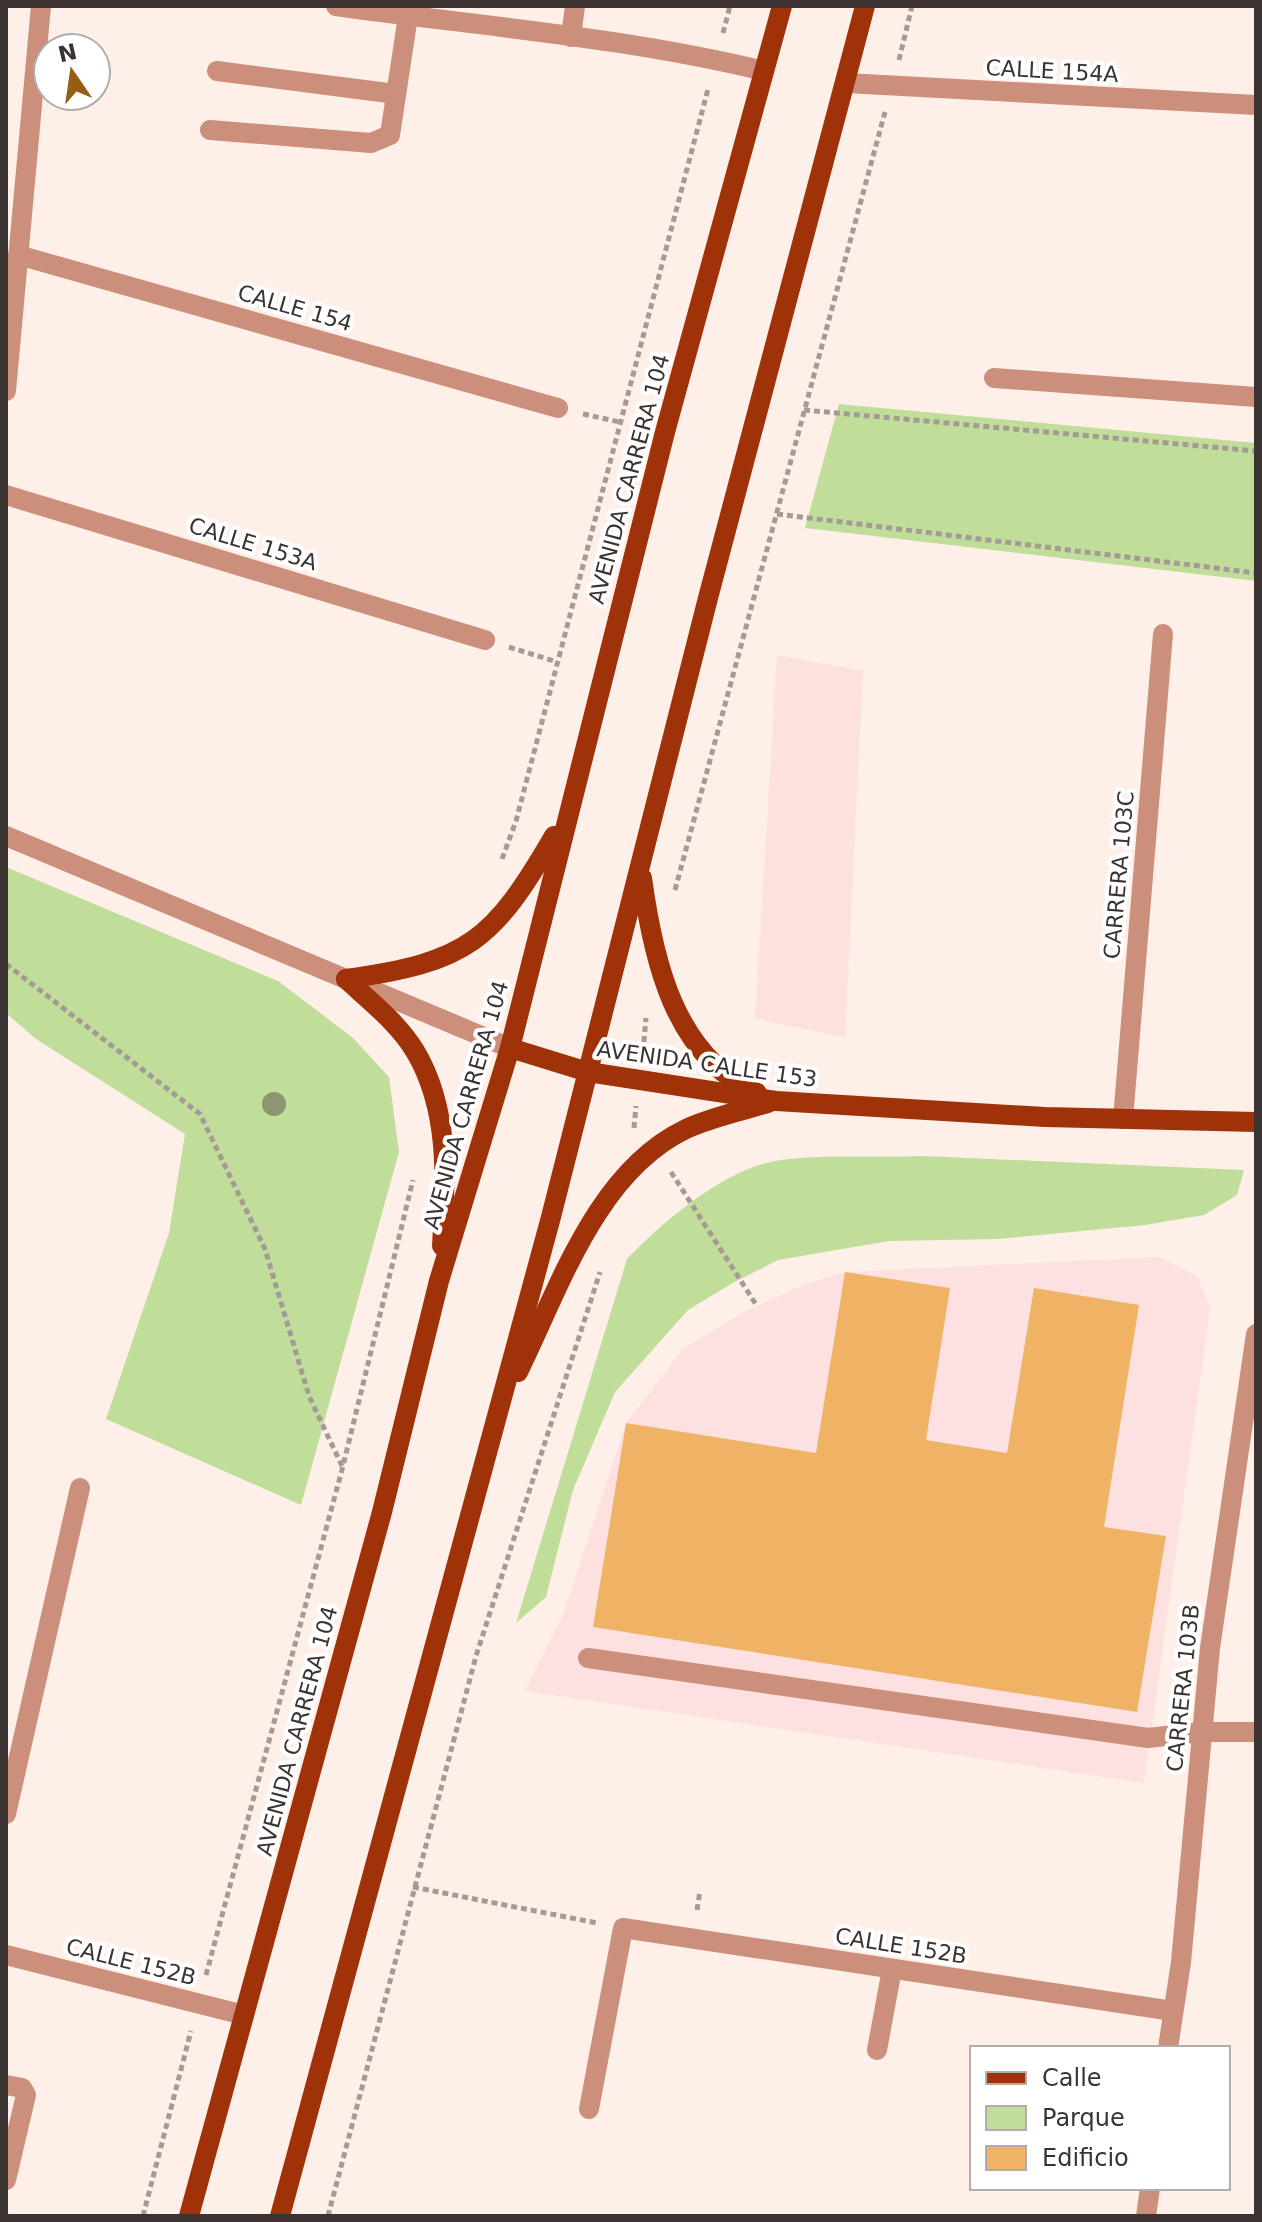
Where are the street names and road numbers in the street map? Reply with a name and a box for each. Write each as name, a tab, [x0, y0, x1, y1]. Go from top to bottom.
street label: CALLE 154A	[985, 55, 1119, 87]
street label: CALLE 154	[235, 280, 355, 336]
street label: AVENIDA CARRERA 104	[584, 351, 674, 607]
street label: CALLE 153A	[186, 513, 320, 575]
street label: CARRERA 103C	[1099, 790, 1139, 960]
street label: AVENIDA CARRERA 104	[419, 978, 513, 1232]
street label: AVENIDA CALLE 153	[595, 1036, 819, 1092]
street label: AVENIDA CARRERA 104	[252, 1603, 342, 1859]
street label: CARRERA 103B	[1162, 1603, 1204, 1773]
street label: CALLE 152B	[833, 1923, 969, 1969]
street label: CALLE 152B	[63, 1934, 199, 1990]

